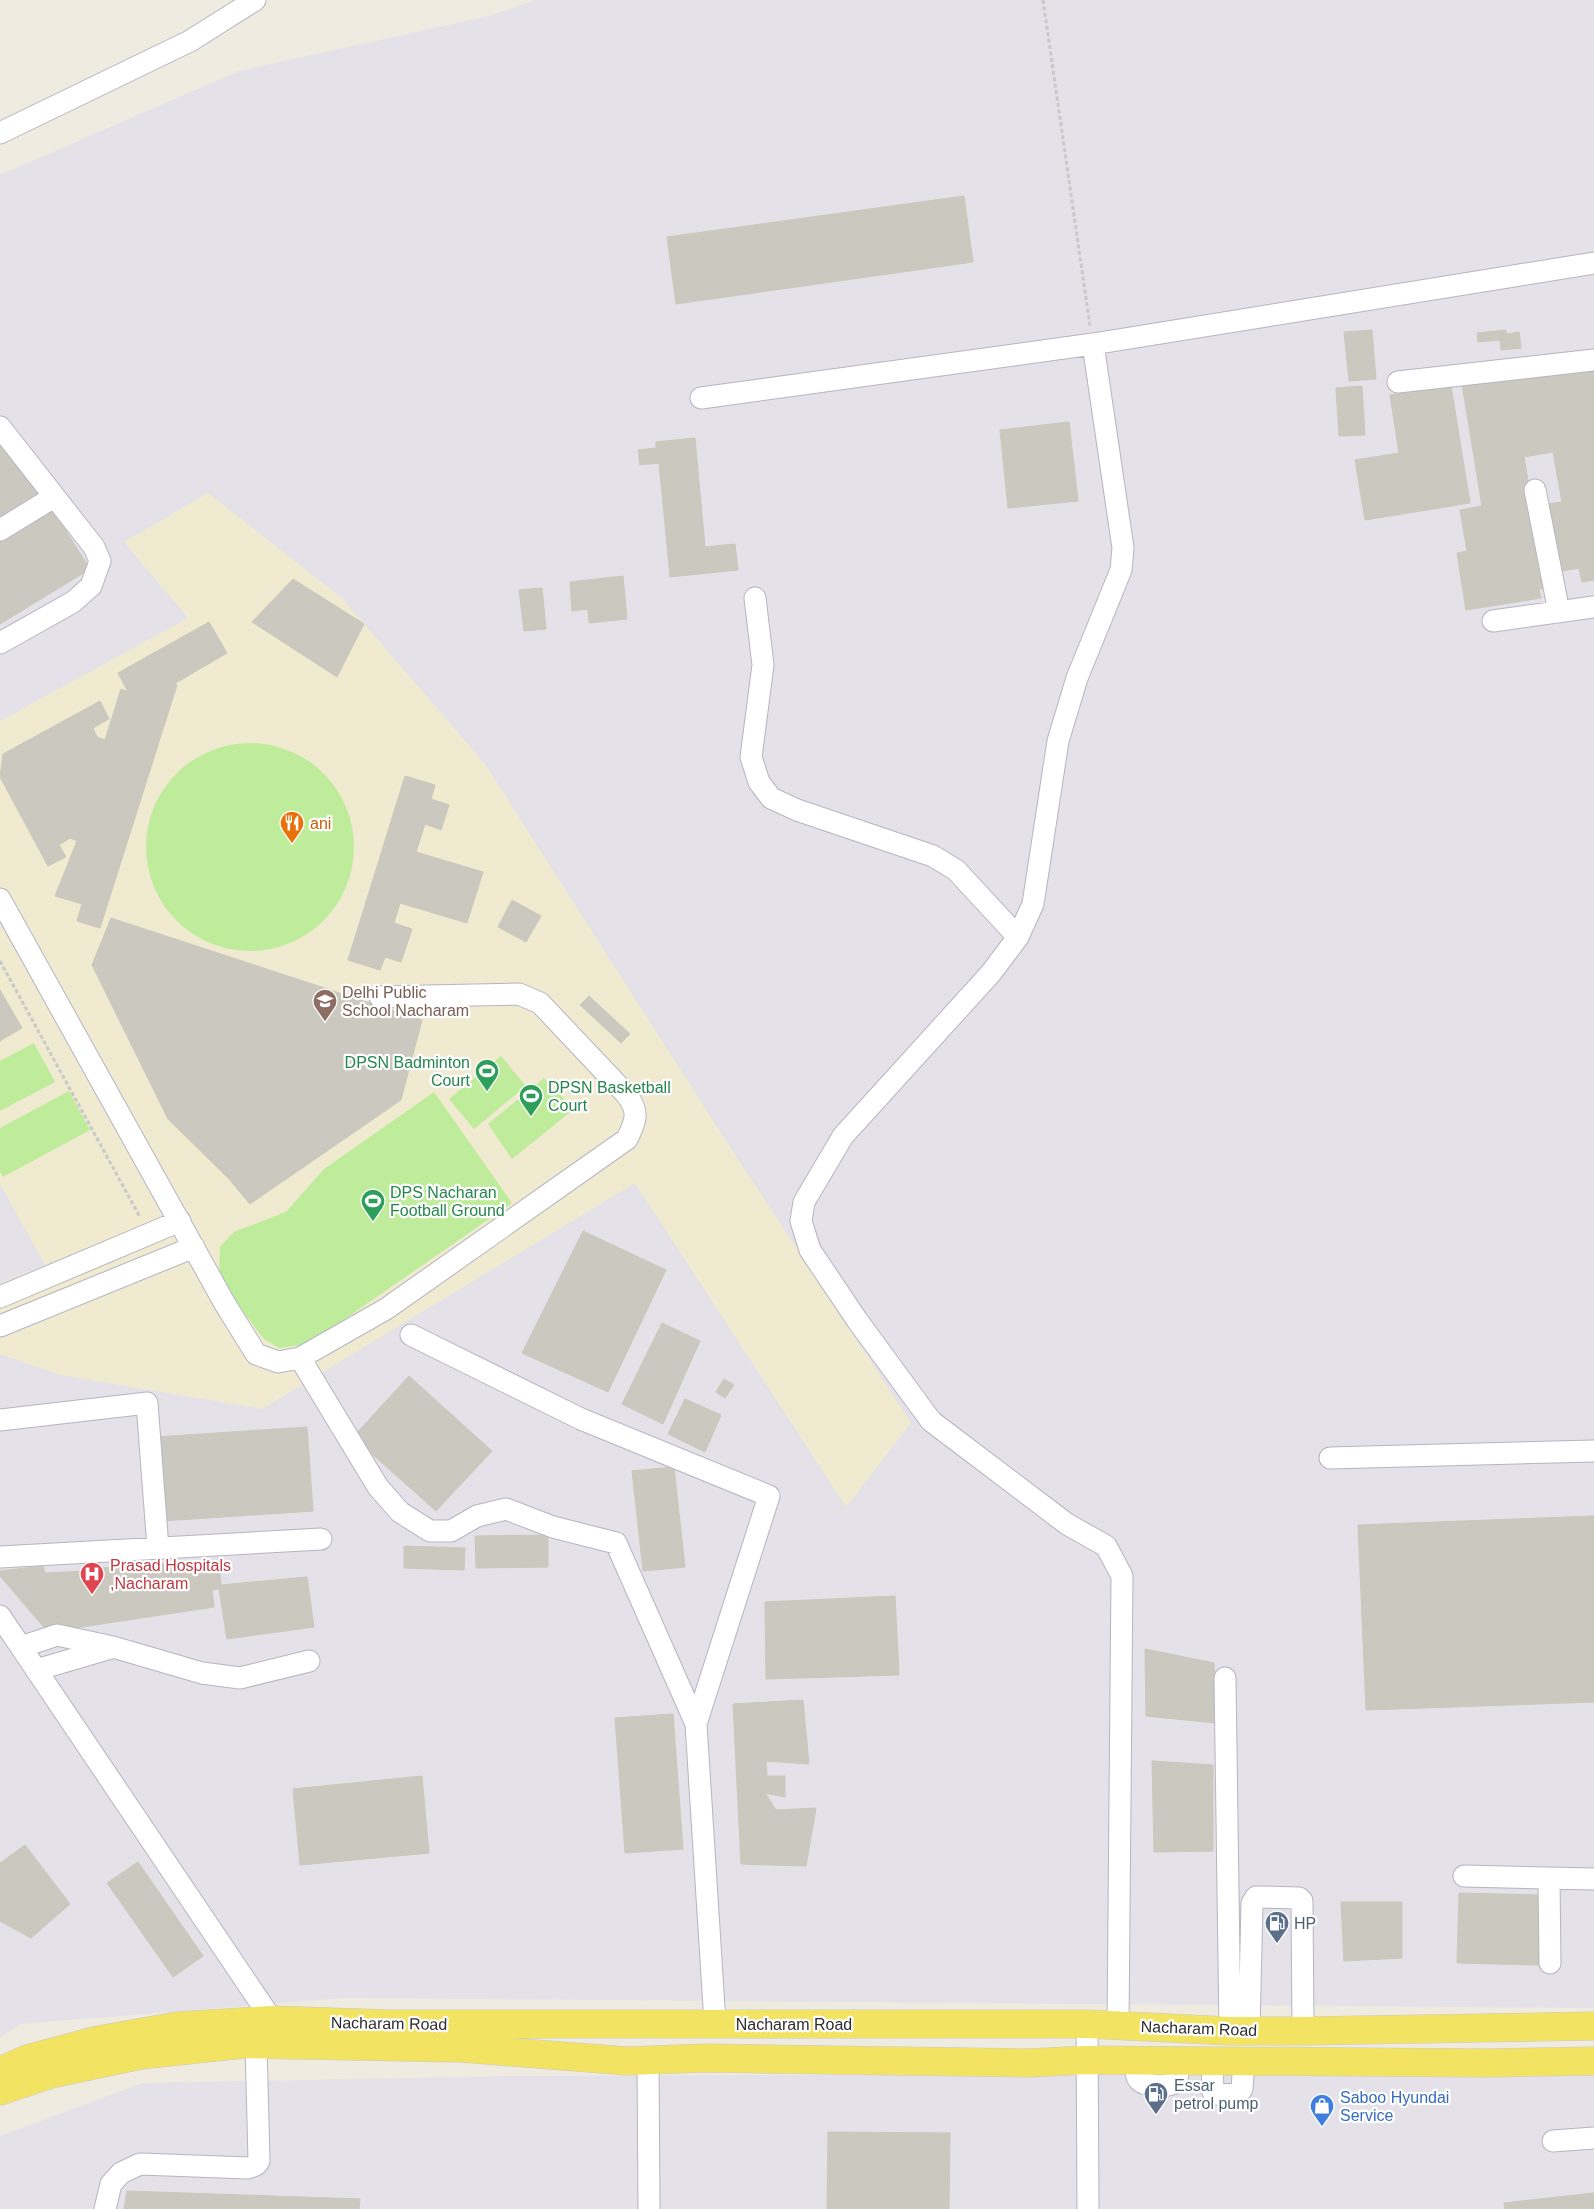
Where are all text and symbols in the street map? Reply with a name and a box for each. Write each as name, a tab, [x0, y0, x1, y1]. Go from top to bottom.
restaurant icon: ani	[279, 810, 305, 844]
place label: ani	[310, 815, 331, 832]
place label: Delhi Public School Nacharam	[342, 984, 469, 1019]
school or university icon: Delhi Public School Nacharam	[312, 988, 338, 1022]
place label: DPSN Badminton Court	[345, 1054, 471, 1089]
sports icon: DPSN Badminton Court	[474, 1058, 500, 1092]
place label: DPSN Basketball Court	[548, 1079, 671, 1114]
sports icon: DPSN Basketball Court	[518, 1083, 544, 1117]
place label: DPS Nacharan Football Ground	[390, 1184, 505, 1219]
sports icon: DPS Nacharan Football Ground	[360, 1188, 386, 1222]
place label: Prasad Hospitals ,Nacharam	[110, 1557, 231, 1592]
hospital icon: Prasad Hospitals ,Nacharam	[79, 1561, 105, 1595]
fuel station icon: HP	[1264, 1910, 1290, 1944]
place label: HP	[1294, 1915, 1316, 1932]
street label: Nacharam Road	[331, 2014, 447, 2033]
street label: Nacharam Road	[736, 2016, 852, 2033]
street label: Nacharam Road	[1140, 2018, 1257, 2039]
place label: Essar petrol pump	[1174, 2077, 1259, 2112]
fuel station icon: Essar petrol pump	[1143, 2081, 1169, 2115]
place label: Saboo Hyundai Service	[1340, 2089, 1449, 2124]
shop icon: Saboo Hyundai Service	[1309, 2093, 1335, 2127]

